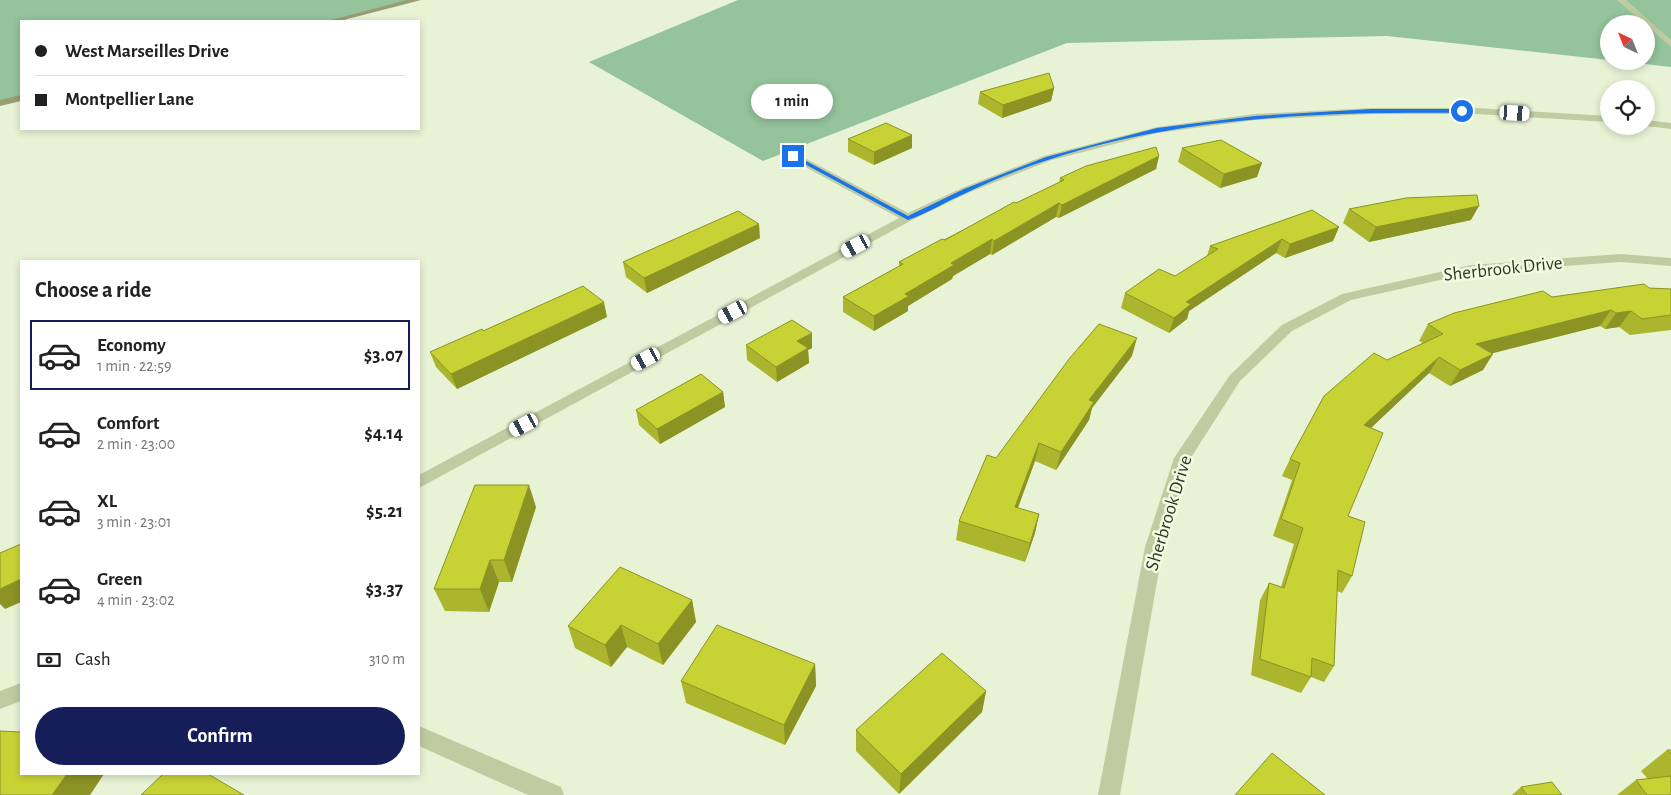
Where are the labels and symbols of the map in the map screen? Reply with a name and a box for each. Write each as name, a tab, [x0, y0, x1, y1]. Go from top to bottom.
north arrow	[1600, 15, 1655, 70]
callout: 1 min	[752, 84, 834, 118]
route start	[1451, 100, 1473, 122]
car	[1499, 105, 1530, 121]
route end	[782, 145, 804, 167]
car	[839, 232, 872, 260]
street label: Sherbrook Drive	[1443, 253, 1563, 285]
car	[716, 298, 749, 326]
car	[629, 345, 662, 373]
car	[507, 411, 540, 439]
street label: Sherbrook Drive	[1142, 453, 1196, 573]

